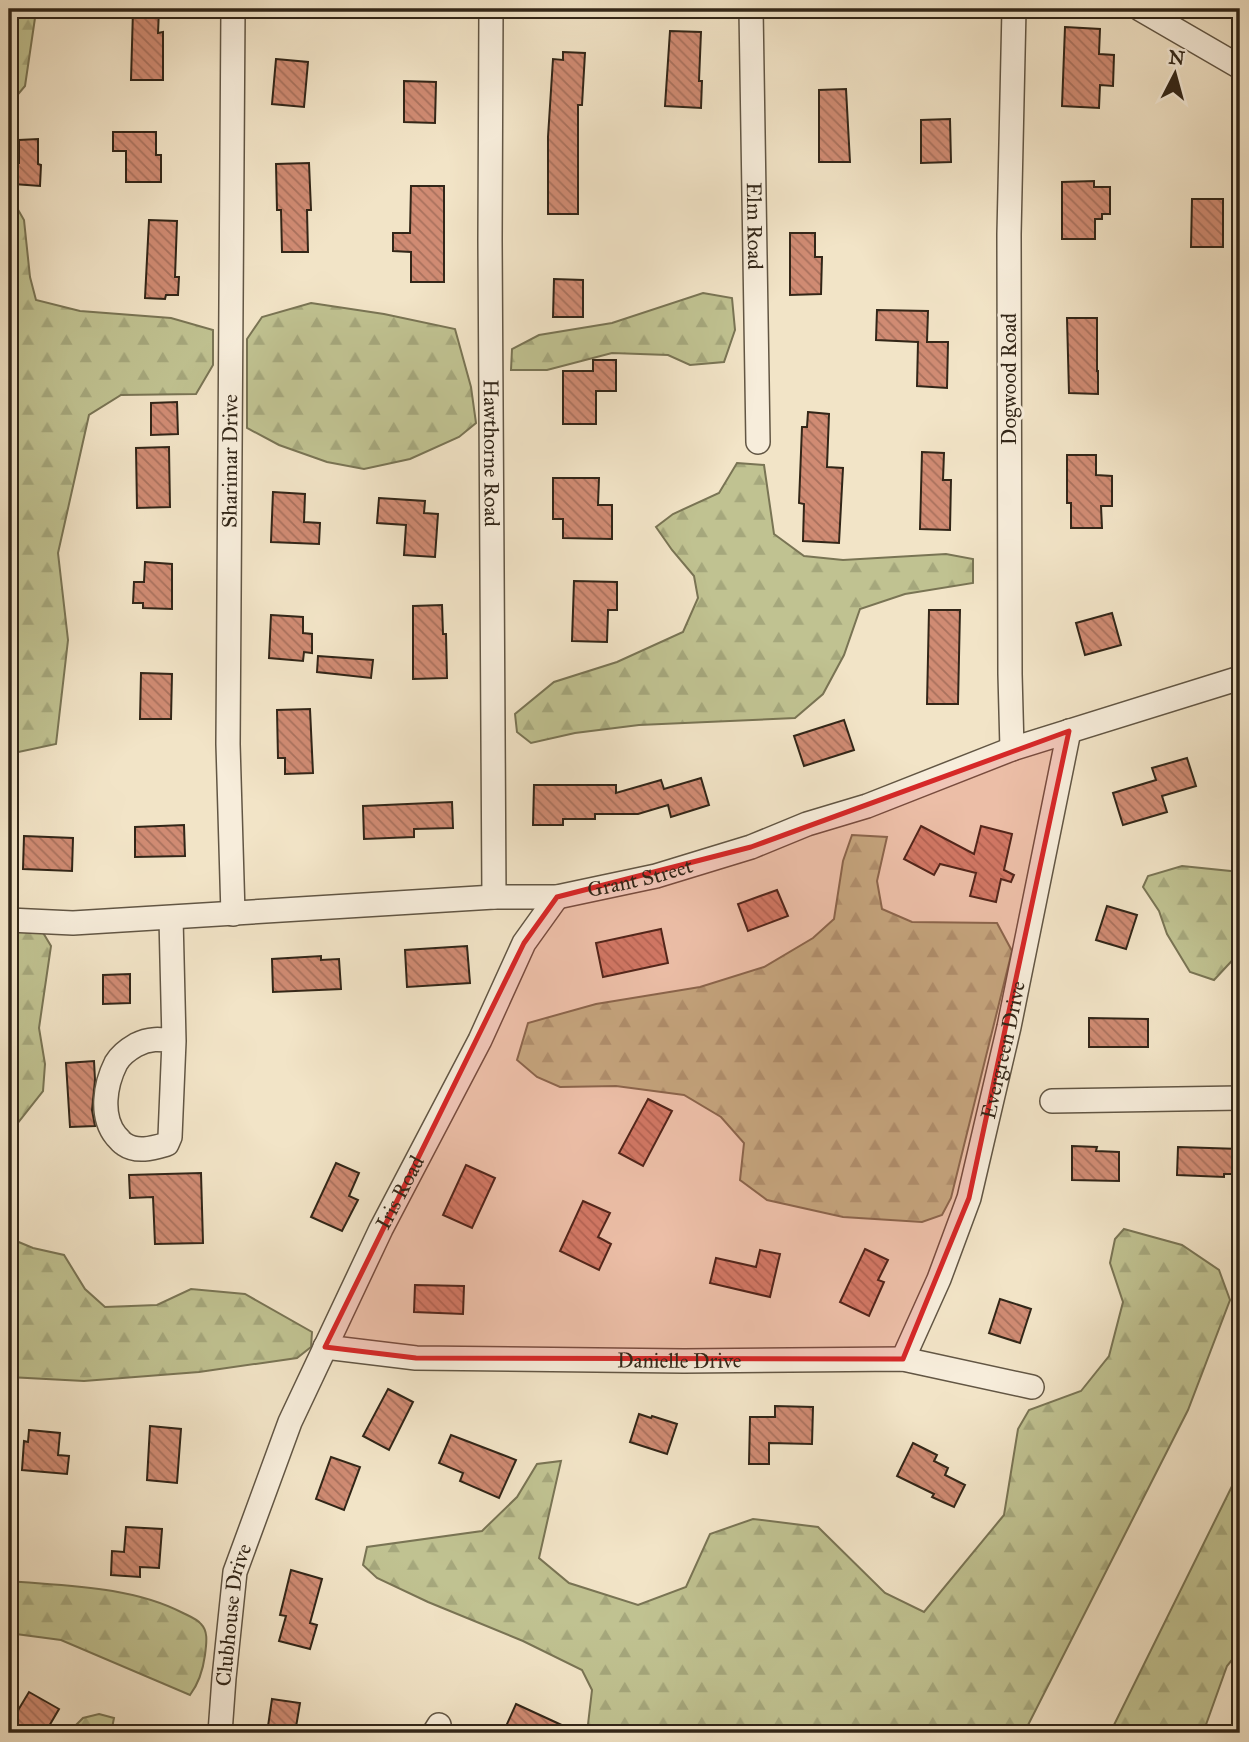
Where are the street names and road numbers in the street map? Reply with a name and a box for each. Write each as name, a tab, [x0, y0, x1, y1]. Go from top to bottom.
street label: Elm Road	[741, 182, 768, 270]
street label: Dogwood Road	[996, 312, 1022, 445]
street label: Hawthorne Road	[478, 379, 505, 527]
street label: Sharimar Drive	[216, 394, 243, 528]
street label: Grant Street	[585, 852, 696, 903]
street label: Evergreen Drive	[975, 979, 1031, 1121]
street label: Iris Road	[370, 1151, 430, 1234]
street label: Danielle Drive	[617, 1347, 742, 1374]
street label: Clubhouse Drive	[210, 1540, 257, 1687]

